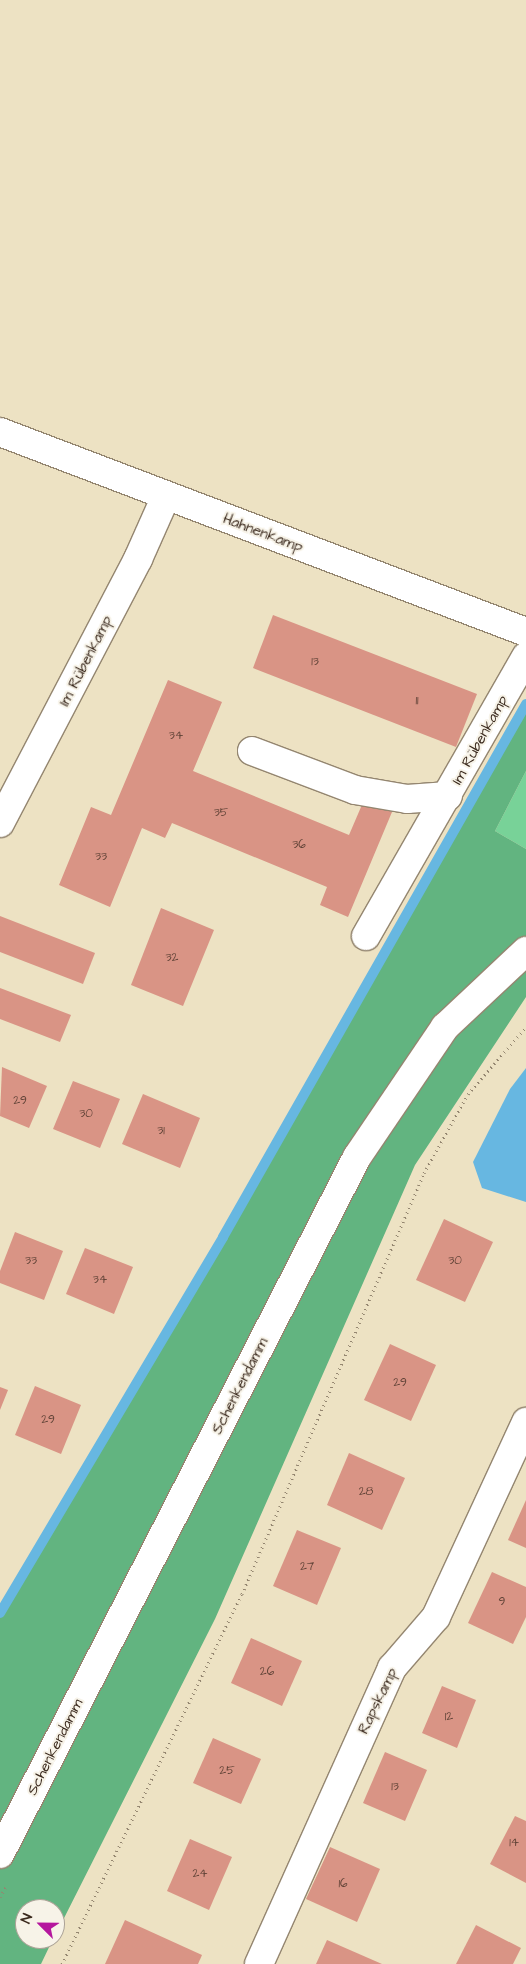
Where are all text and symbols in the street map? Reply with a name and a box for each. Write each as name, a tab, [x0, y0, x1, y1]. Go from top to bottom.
street label: Hahnenkamp	[221, 510, 305, 556]
street label: Im Rübenkamp	[55, 613, 117, 709]
house number: 13	[311, 655, 319, 669]
street label: Im Rübenkamp	[448, 692, 512, 788]
house number: 11	[415, 694, 419, 708]
house number: 34	[169, 729, 183, 743]
house number: 35	[214, 806, 228, 820]
house number: 36	[292, 838, 306, 852]
house number: 33	[95, 850, 107, 864]
house number: 32	[166, 951, 178, 965]
house number: 29	[13, 1094, 27, 1108]
house number: 30	[79, 1107, 93, 1121]
house number: 31	[157, 1124, 165, 1138]
house number: 33	[25, 1254, 37, 1268]
house number: 30	[448, 1254, 462, 1268]
house number: 34	[93, 1273, 107, 1287]
street label: Schenkendamm	[208, 1335, 272, 1437]
house number: 29	[393, 1376, 407, 1390]
house number: 29	[41, 1413, 55, 1427]
house number: 28	[359, 1485, 373, 1499]
house number: 27	[300, 1560, 314, 1574]
house number: 9	[499, 1595, 505, 1609]
house number: 26	[260, 1665, 274, 1679]
street label: Rapskamp	[354, 1665, 402, 1737]
street label: Schenkendamm	[23, 1696, 87, 1798]
house number: 12	[445, 1710, 453, 1724]
house number: 25	[219, 1764, 235, 1778]
house number: 13	[391, 1780, 399, 1794]
house number: 14	[509, 1836, 519, 1850]
house number: 24	[192, 1867, 208, 1881]
house number: 16	[338, 1877, 348, 1891]
north arrow	[15, 1899, 65, 1949]
text: N	[16, 1911, 38, 1926]

